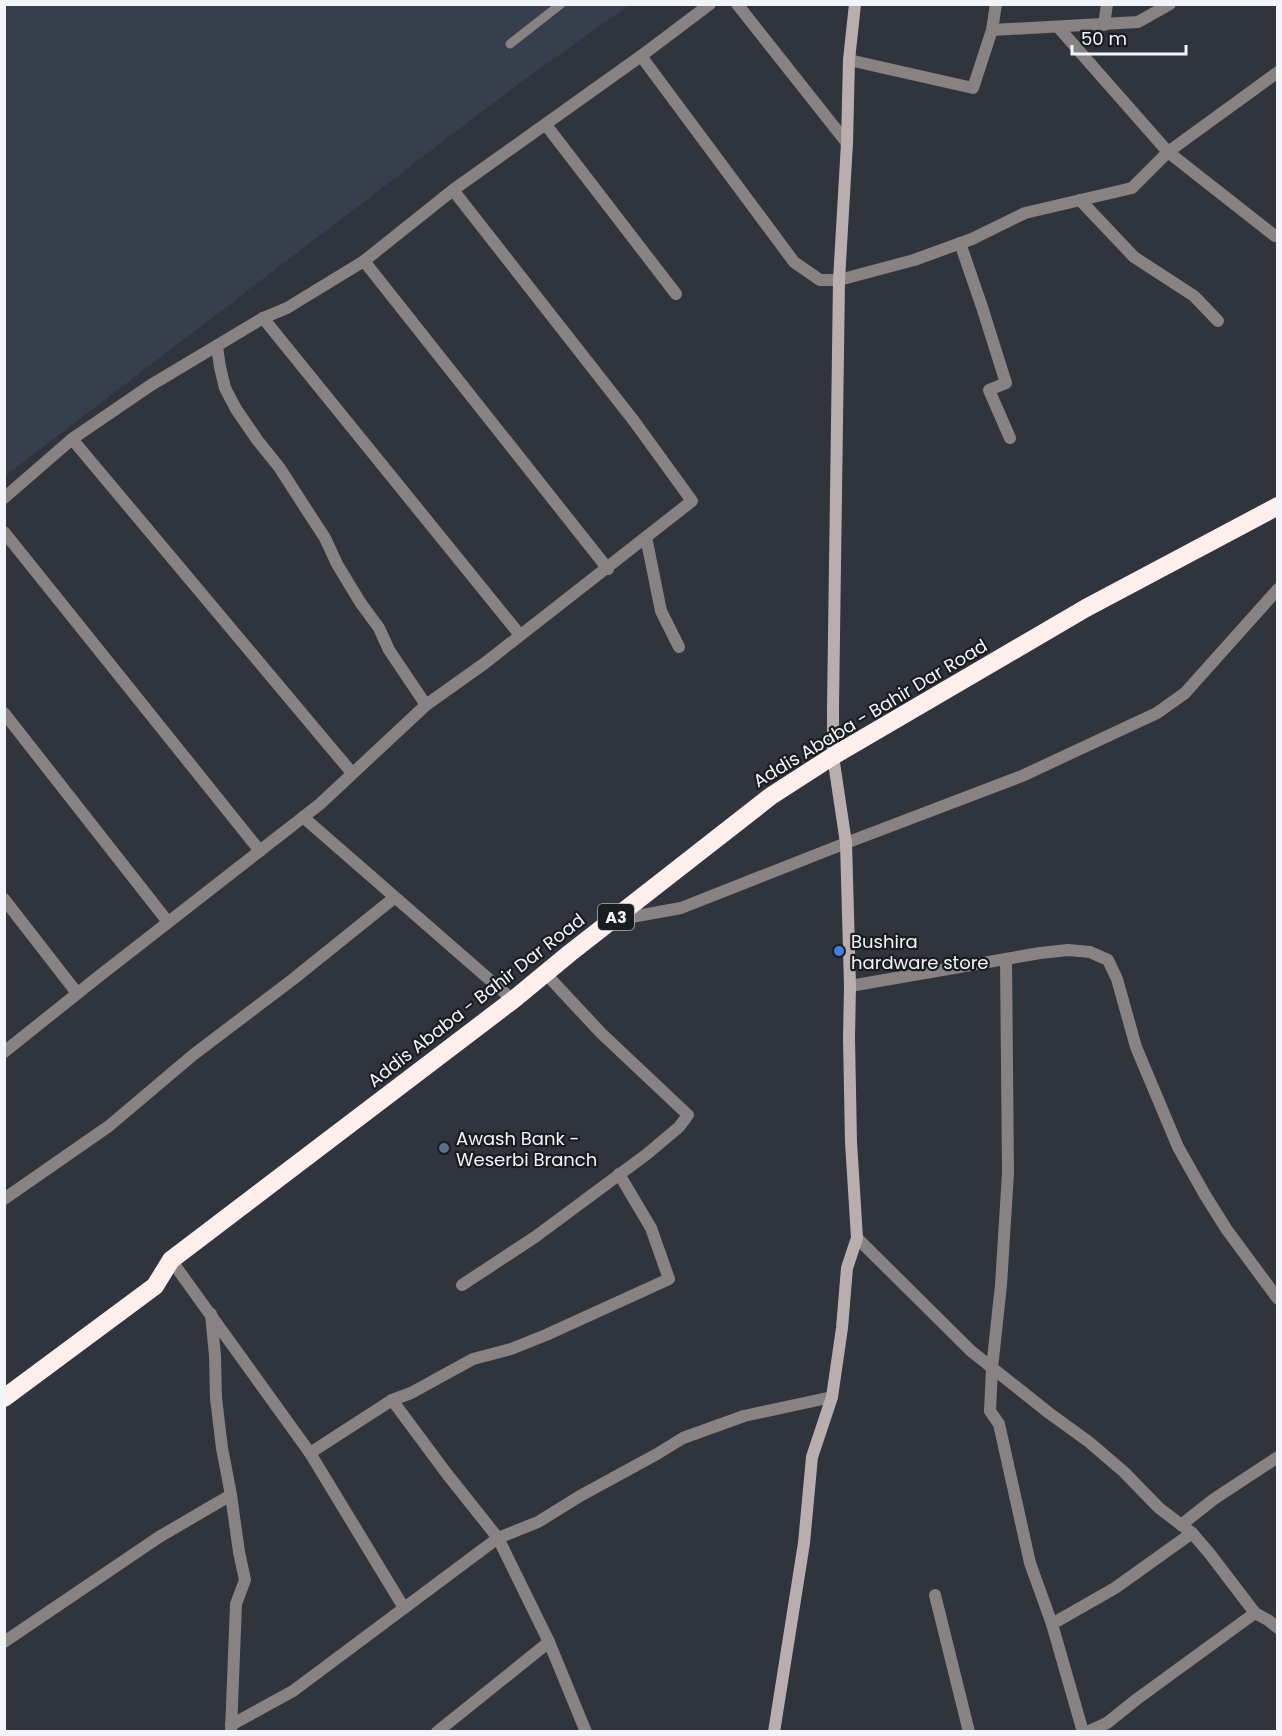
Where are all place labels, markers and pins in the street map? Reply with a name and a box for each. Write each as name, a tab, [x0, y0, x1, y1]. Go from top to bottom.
place label: Bushira hardware store	[851, 929, 989, 975]
marker: Bushira hardware store	[832, 944, 846, 958]
place label: Awash Bank - Weserbi Branch	[456, 1126, 597, 1172]
marker: Awash Bank - Weserbi Branch	[437, 1141, 451, 1155]

